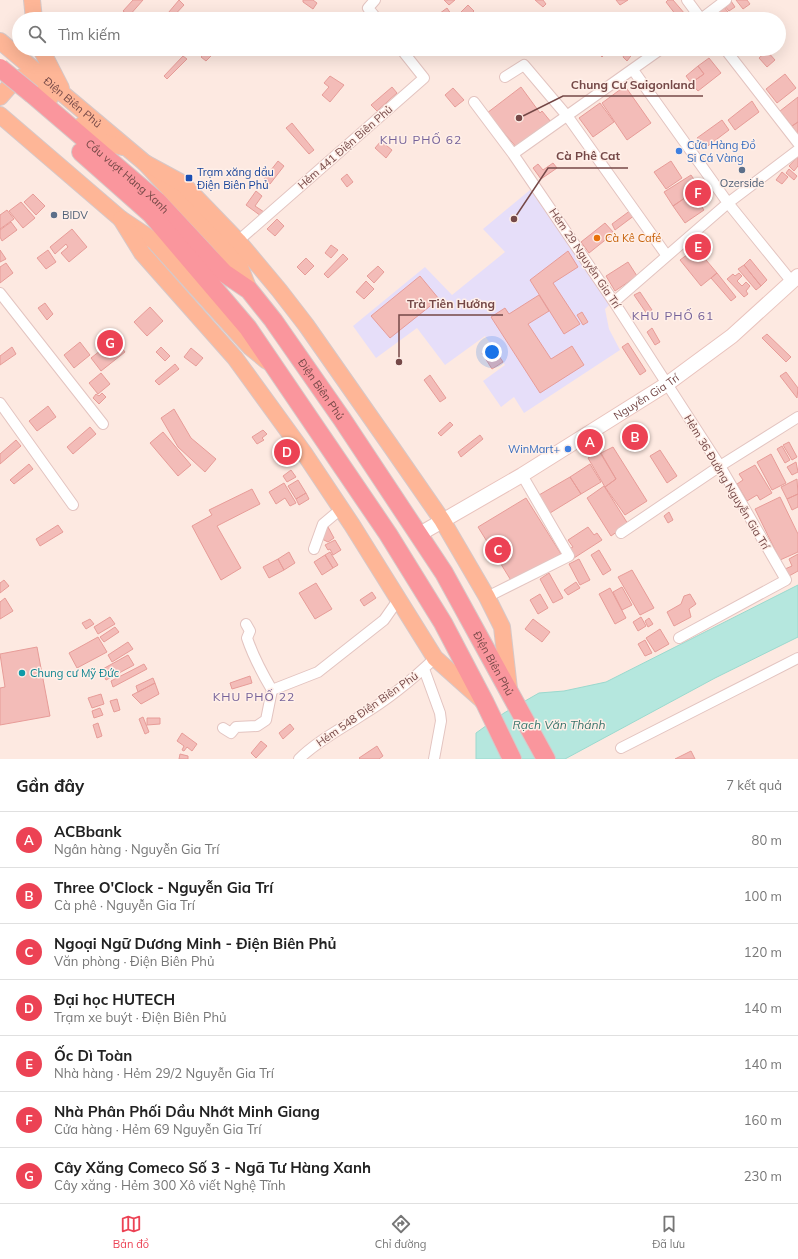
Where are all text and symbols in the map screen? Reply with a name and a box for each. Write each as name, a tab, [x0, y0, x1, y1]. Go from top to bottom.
search box	[12, 12, 786, 56]
icon: search	[26, 23, 48, 45]
text: Tìm kiếm	[58, 25, 120, 44]
callout: Chung Cư Saigonland	[563, 72, 703, 96]
street label: Điện Biên Phủ	[41, 74, 105, 131]
text: Chung Cư Saigonland	[571, 77, 695, 92]
street label: Hẻm 441 Điện Biên Phủ	[295, 102, 395, 192]
district label: KHU PHỐ 62	[380, 132, 462, 147]
street label: Cầu vượt Hàng Xanh	[83, 136, 172, 216]
place label: Cửa Hàng Đồ Si Cá Vàng	[687, 138, 756, 165]
callout: Cà Phê Cat	[548, 144, 628, 168]
marker: Cửa Hàng Đồ Si Cá Vàng	[674, 146, 684, 156]
text: Cà Phê Cat	[556, 148, 620, 163]
place label: Trạm xăng dầu Điện Biên Phủ	[197, 165, 274, 192]
marker: Ozerside	[737, 165, 747, 175]
marker: Trạm xăng dầu Điện Biên Phủ	[184, 173, 194, 183]
place label: Ozerside	[720, 176, 764, 190]
pin: F	[685, 178, 711, 208]
street label: Hẻm 29 Nguyễn Gia Trí	[546, 205, 625, 312]
place label: BIDV	[62, 208, 88, 222]
marker: BIDV	[49, 210, 59, 220]
place label: Cà Kê Café	[605, 231, 661, 245]
pin: E	[685, 232, 711, 262]
marker: Cà Kê Café	[592, 233, 602, 243]
callout: Trà Tiên Hưởng	[399, 291, 503, 315]
text: Trà Tiên Hưởng	[407, 296, 495, 311]
district label: KHU PHỐ 61	[632, 308, 714, 323]
pin: G	[97, 328, 123, 358]
your location	[482, 342, 502, 362]
street label: Điện Biên Phủ	[295, 356, 347, 423]
street label: Nguyễn Gia Trí	[611, 370, 683, 423]
street label: Hẻm 36 Đường Nguyễn Gia Trí	[681, 412, 774, 553]
pin: B	[622, 422, 648, 452]
pin: A	[577, 427, 603, 457]
pin: D	[274, 437, 300, 467]
place label: WinMart+	[508, 442, 560, 456]
marker: WinMart+	[563, 444, 573, 454]
pin: C	[485, 535, 511, 565]
street label: Điện Biên Phủ	[470, 629, 517, 698]
place label: Chung cư Mỹ Đức	[30, 666, 120, 680]
marker: Chung cư Mỹ Đức	[17, 668, 27, 678]
street label: Hẻm 548 Điện Biên Phủ	[313, 669, 421, 749]
district label: KHU PHỐ 22	[213, 689, 295, 704]
water label: Rạch Văn Thánh	[513, 717, 605, 732]
text: Gần đây	[16, 775, 84, 796]
text: 7 kết quả	[726, 777, 782, 793]
text: ACBbank	[54, 822, 122, 841]
text: A	[24, 832, 34, 848]
text: 80 m	[752, 832, 782, 848]
text: Ngân hàng · Nguyễn Gia Trí	[54, 841, 219, 857]
text: Three O'Clock - Nguyễn Gia Trí	[54, 878, 273, 897]
text: B	[25, 888, 33, 904]
text: 100 m	[744, 888, 782, 904]
text: Cà phê · Nguyễn Gia Trí	[54, 897, 195, 913]
text: Ngoại Ngữ Dương Minh - Điện Biên Phủ	[54, 934, 336, 953]
text: C	[25, 944, 33, 960]
text: 120 m	[744, 944, 782, 960]
text: Văn phòng · Điện Biên Phủ	[54, 953, 214, 969]
text: Đại học HUTECH	[54, 990, 175, 1009]
text: D	[24, 1000, 34, 1016]
text: 140 m	[744, 1000, 782, 1016]
text: Trạm xe buýt · Điện Biên Phủ	[54, 1009, 227, 1025]
text: Ốc Dì Toàn	[54, 1046, 132, 1065]
text: E	[25, 1056, 33, 1072]
text: 140 m	[744, 1056, 782, 1072]
text: Nhà hàng · Hẻm 29/2 Nguyễn Gia Trí	[54, 1065, 274, 1081]
text: Nhà Phân Phối Dầu Nhớt Minh Giang	[54, 1102, 320, 1121]
text: F	[25, 1112, 33, 1128]
text: 160 m	[744, 1112, 782, 1128]
text: Cửa hàng · Hẻm 69 Nguyễn Gia Trí	[54, 1121, 261, 1137]
text: Cây Xăng Comeco Số 3 - Ngã Tư Hàng Xanh	[54, 1158, 371, 1177]
text: G	[24, 1168, 34, 1184]
text: 230 m	[744, 1168, 782, 1184]
text: Cây xăng · Hẻm 300 Xô viết Nghệ Tĩnh	[54, 1177, 286, 1193]
tab: Bản đồ	[113, 1213, 149, 1251]
tab: Chỉ đường	[375, 1213, 427, 1251]
tab: Đã lưu	[652, 1213, 685, 1251]

